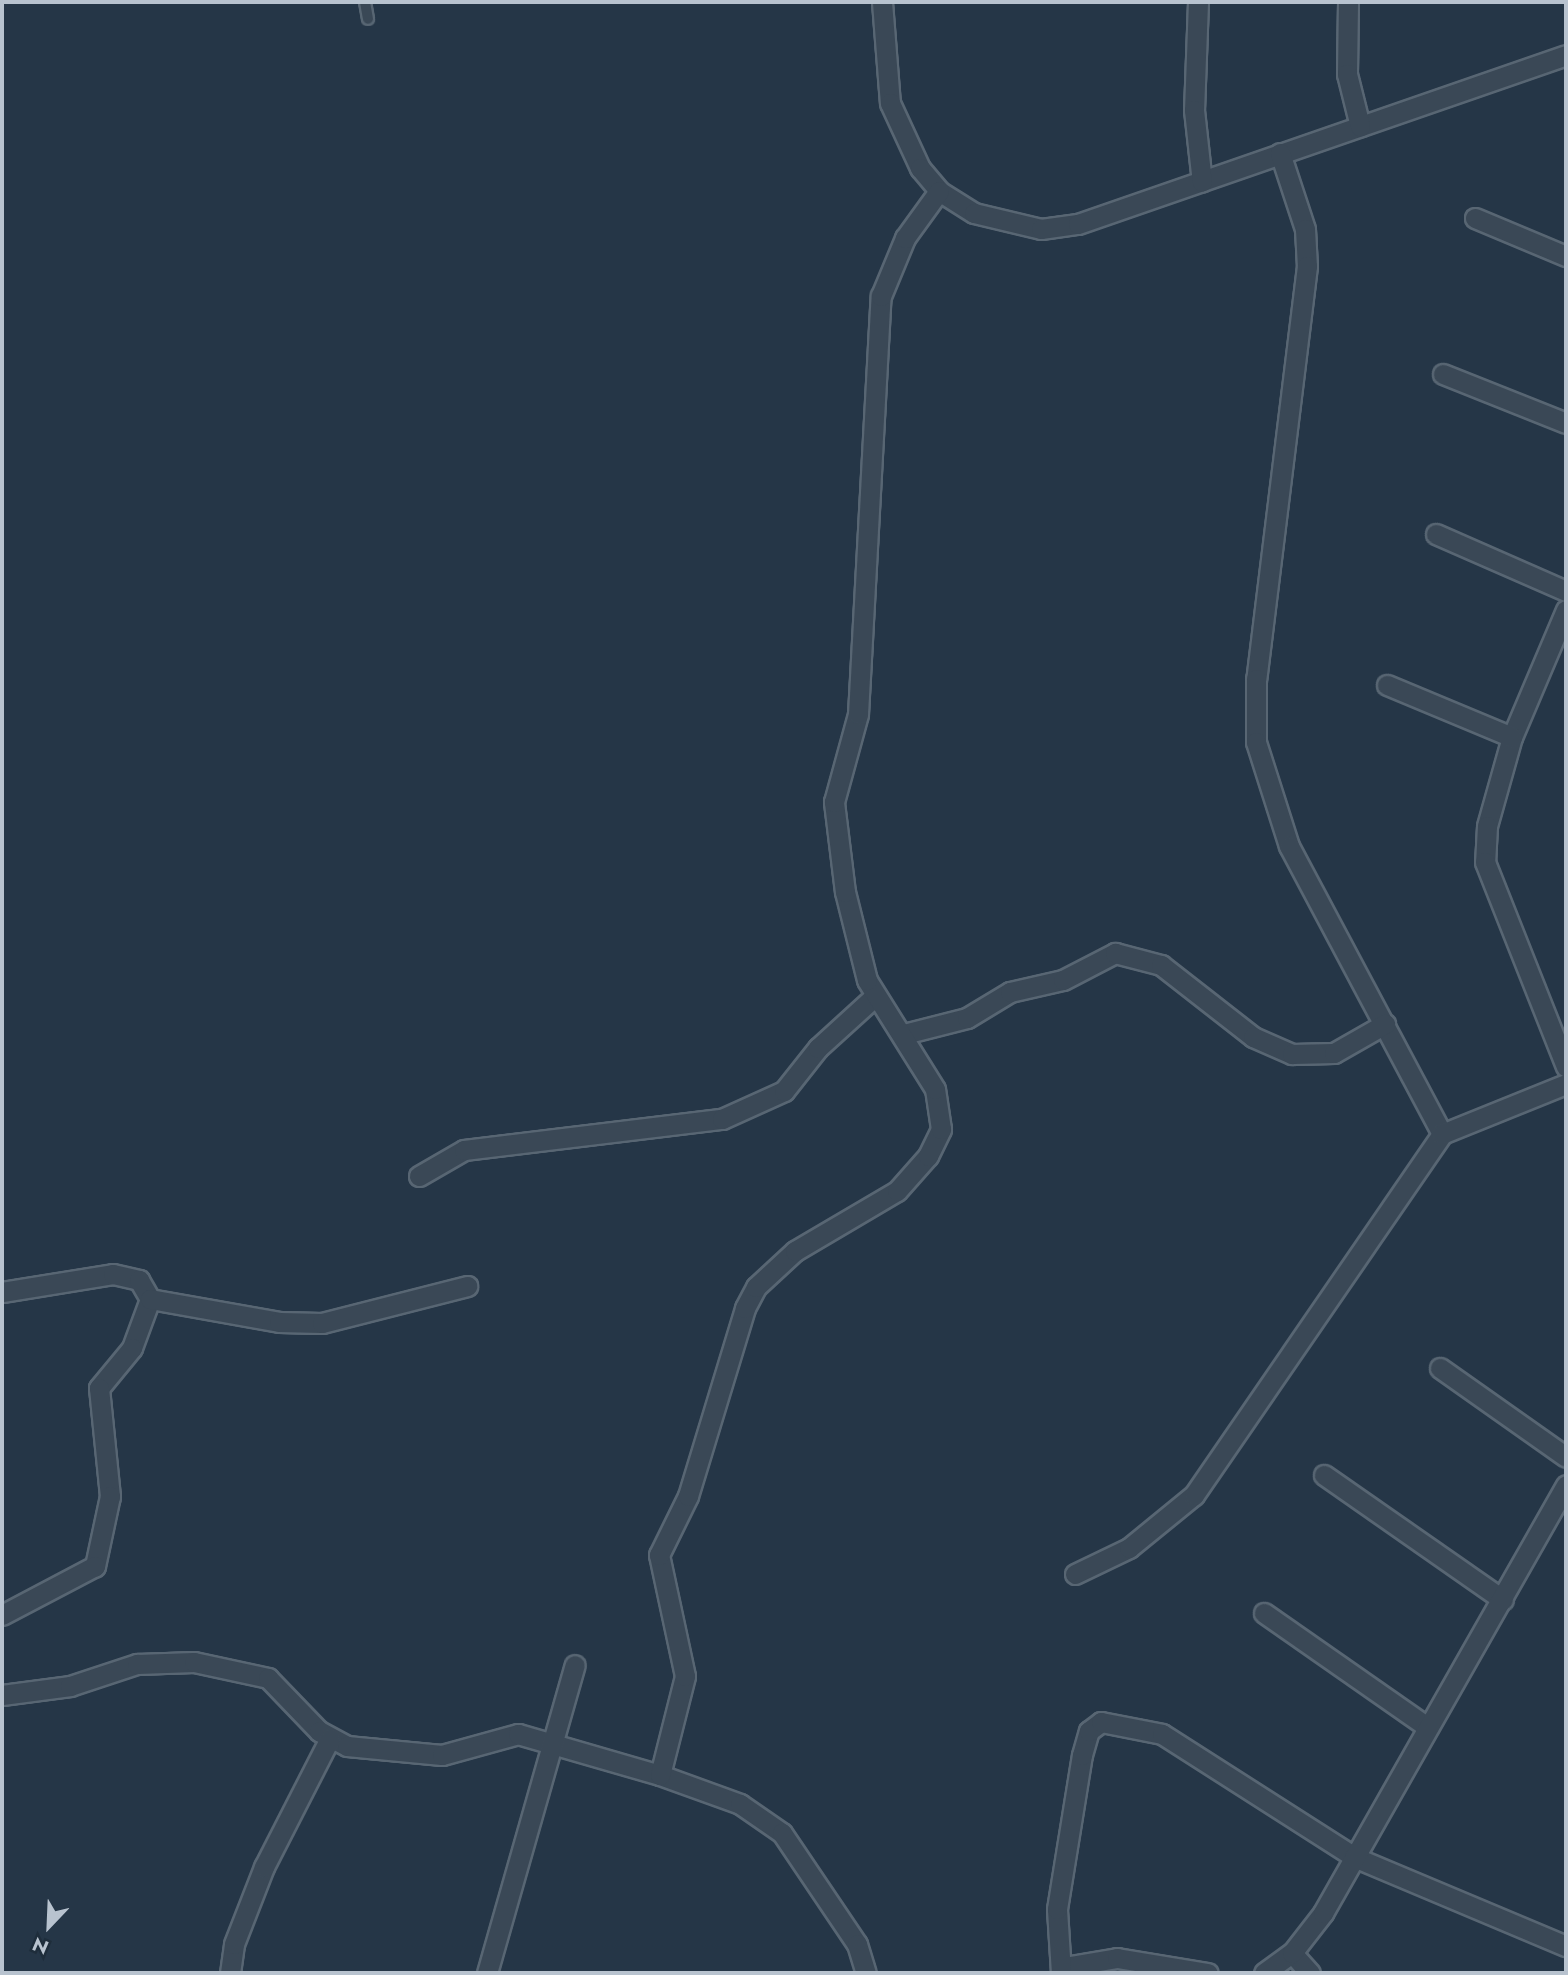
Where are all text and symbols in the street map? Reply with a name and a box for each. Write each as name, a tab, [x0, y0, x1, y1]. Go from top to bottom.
north arrow	[14, 1891, 84, 1961]
text: N	[28, 1930, 53, 1961]

